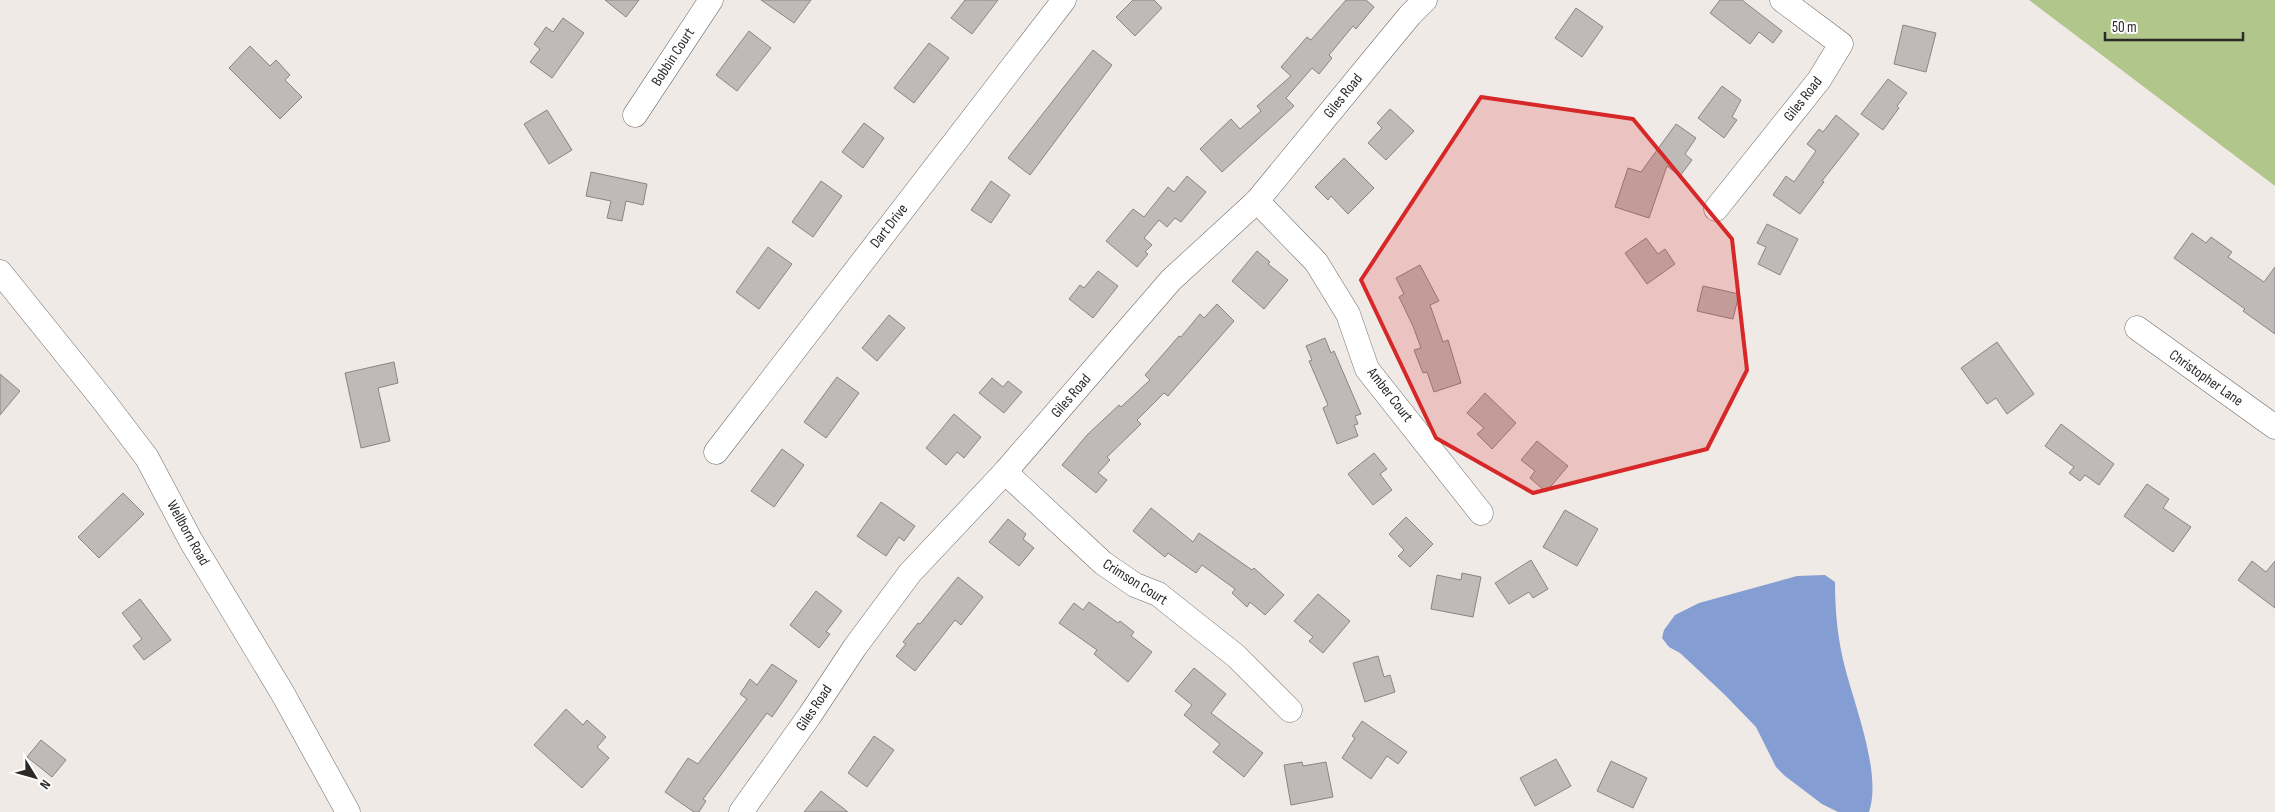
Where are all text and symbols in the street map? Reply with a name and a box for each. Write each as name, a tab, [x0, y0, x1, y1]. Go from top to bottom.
scale bar	[2105, 10, 2242, 42]
text: 50 m	[2112, 18, 2137, 37]
street label: Bobbin Court	[647, 24, 699, 90]
street label: Giles Road	[1319, 70, 1367, 122]
street label: Giles Road	[1780, 73, 1826, 125]
street label: Dart Drive	[866, 200, 912, 252]
street label: Christopher Lane	[2165, 346, 2247, 410]
street label: Amber Court	[1362, 363, 1417, 426]
street label: Giles Road	[1047, 370, 1095, 422]
street label: Wellborn Road	[162, 497, 214, 569]
street label: Crimson Court	[1099, 555, 1171, 610]
street label: Giles Road	[792, 681, 836, 735]
north arrow	[10, 752, 60, 802]
text: N	[36, 776, 54, 793]

